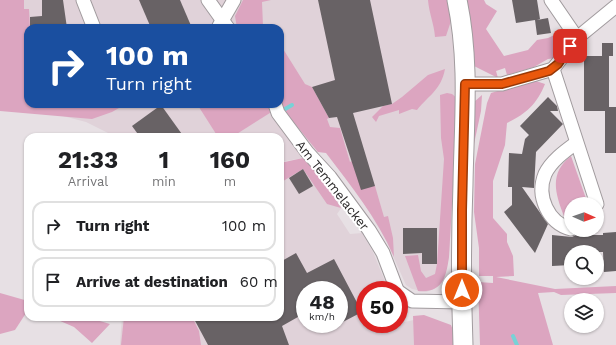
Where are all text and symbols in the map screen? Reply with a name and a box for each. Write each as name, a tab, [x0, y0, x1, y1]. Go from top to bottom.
pin	[553, 29, 587, 63]
icon: arrive	[559, 35, 581, 57]
text: 100 m	[106, 39, 189, 72]
icon: right	[40, 40, 92, 92]
text: Turn right	[106, 73, 192, 94]
street label: Am Temmelacker	[293, 137, 372, 233]
text: 21:33	[58, 146, 118, 174]
text: 1	[159, 146, 169, 174]
text: 160	[210, 146, 250, 174]
text: Arrival	[68, 174, 108, 189]
text: min	[152, 174, 176, 189]
text: m	[224, 174, 236, 189]
north arrow	[564, 197, 604, 237]
map controls	[564, 197, 604, 333]
icon: right	[42, 215, 64, 237]
text: Turn right	[76, 217, 149, 235]
text: 100 m	[222, 217, 266, 235]
button: search	[564, 245, 604, 285]
position arrow	[441, 269, 483, 311]
icon: arrive	[42, 271, 64, 293]
text: Arrive at destination	[76, 273, 228, 291]
text: 60 m	[240, 273, 278, 291]
speed limit sign: 50	[356, 281, 408, 333]
text: 48	[309, 290, 335, 314]
button: layers	[564, 293, 604, 333]
text: km/h	[309, 311, 335, 322]

